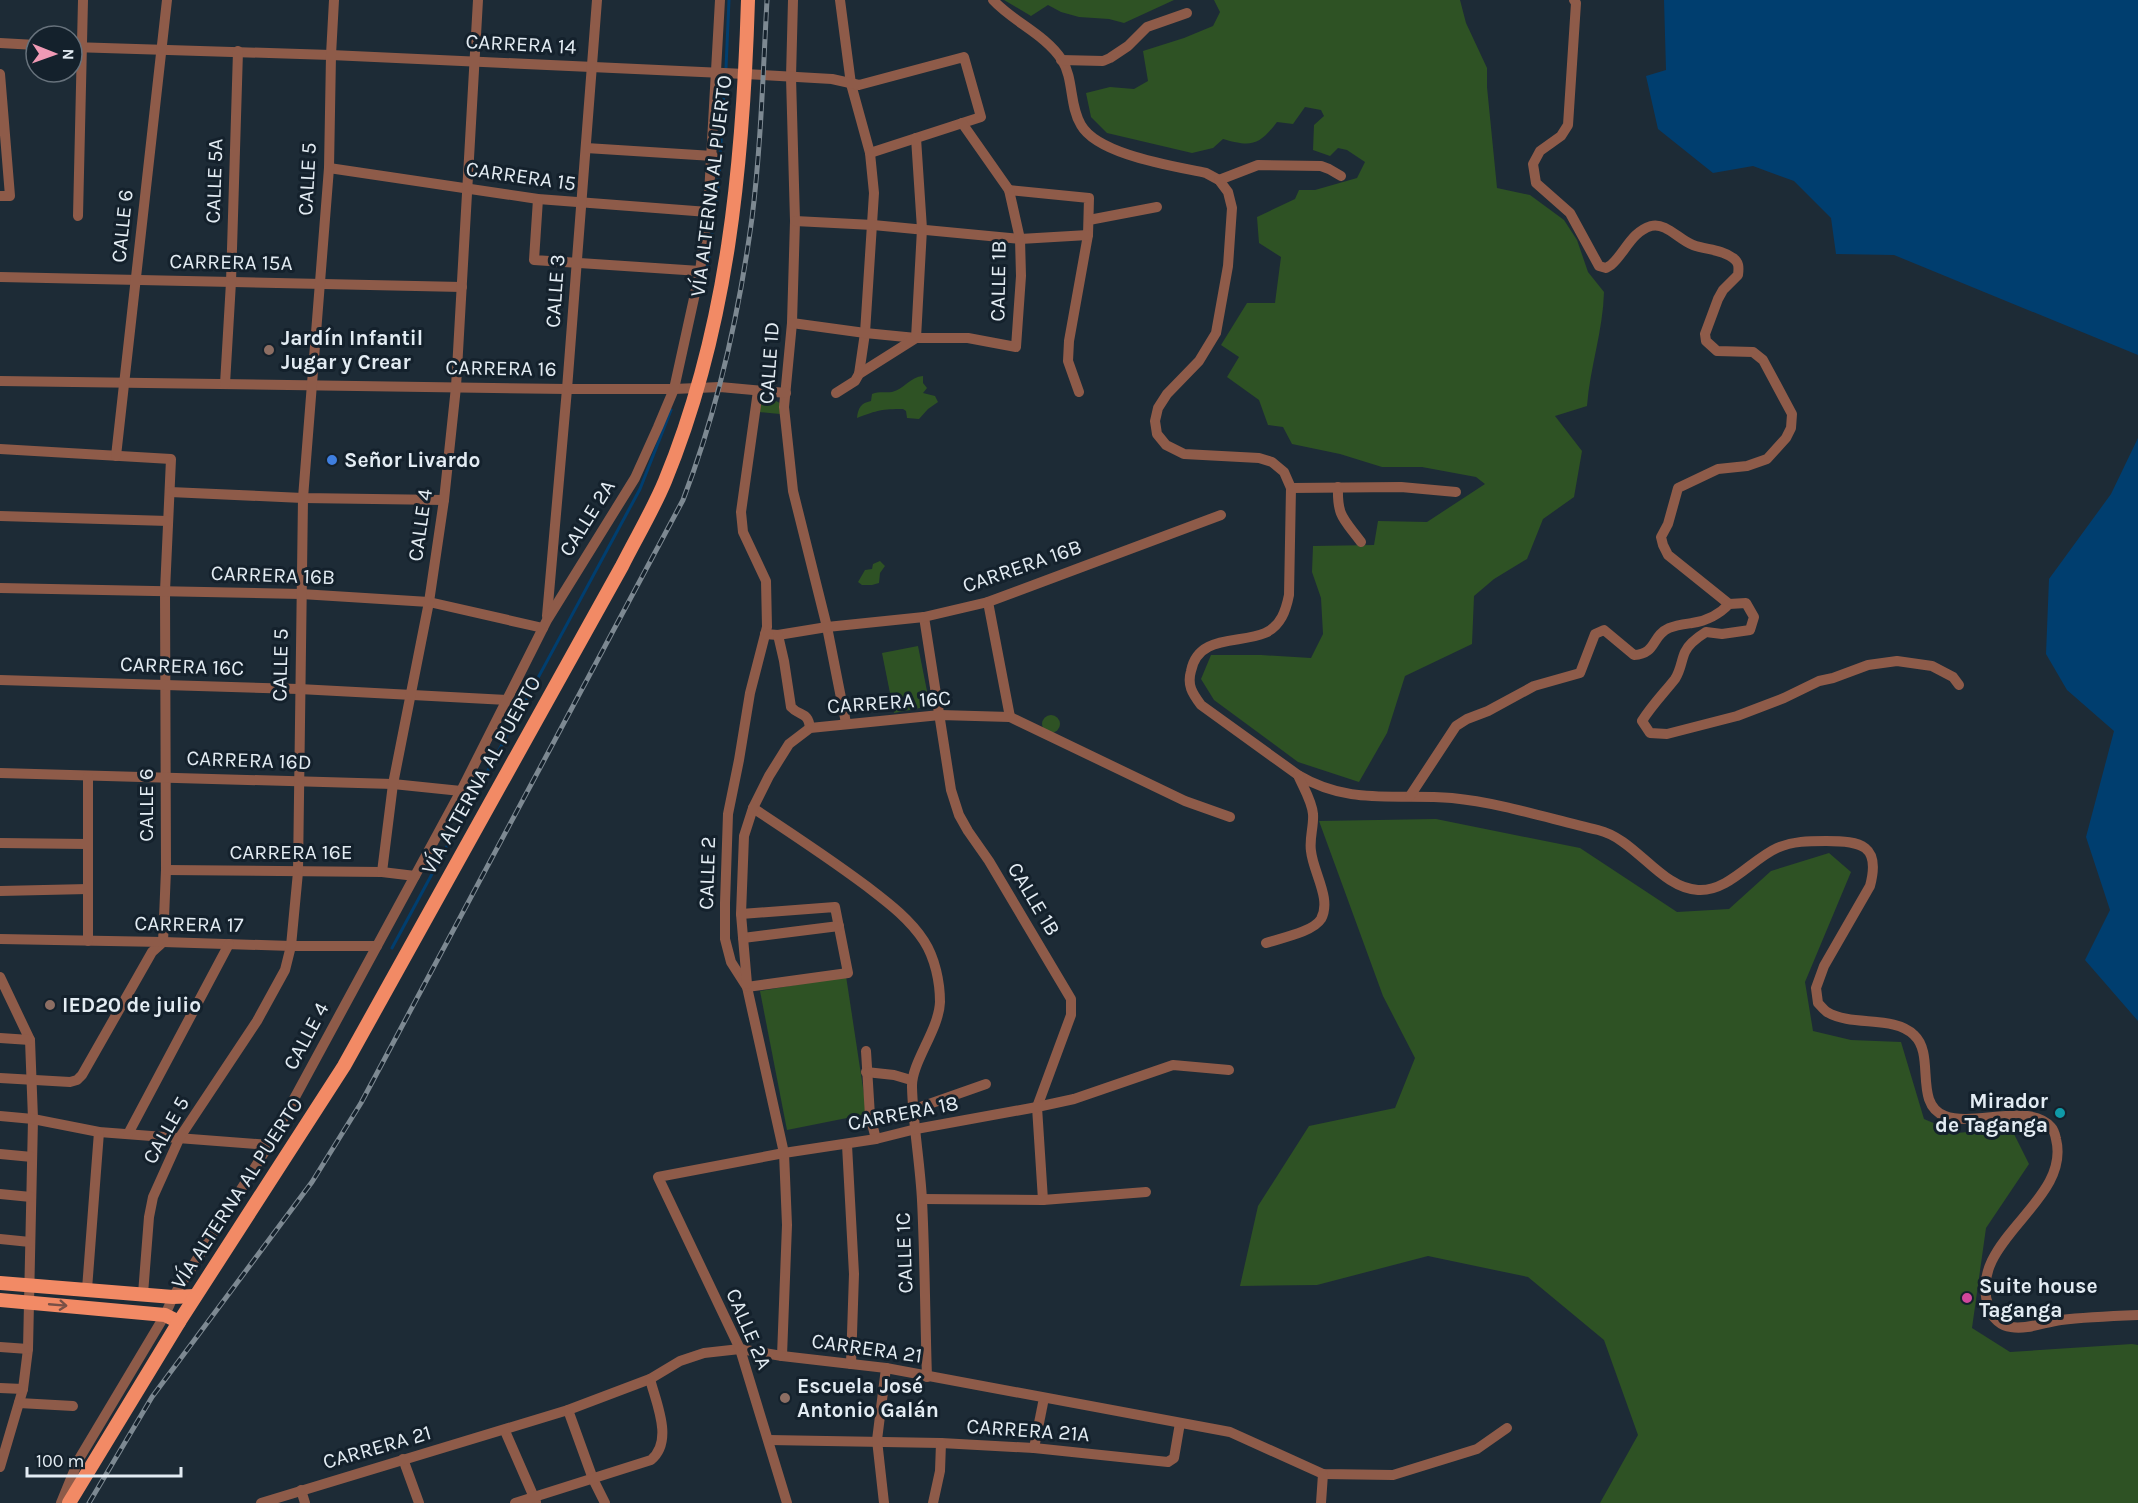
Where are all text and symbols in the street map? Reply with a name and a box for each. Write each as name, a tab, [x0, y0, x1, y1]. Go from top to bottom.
north arrow	[24, 24, 84, 84]
street label: CARRERA 14	[465, 29, 577, 59]
text: N	[59, 48, 78, 60]
street label: VÍA ALTERNA AL PUERTO	[685, 74, 737, 298]
street label: CALLE 5A	[201, 138, 227, 224]
street label: CALLE 5	[293, 142, 321, 216]
street label: CARRERA 15	[464, 156, 578, 196]
street label: CALLE 6	[106, 188, 138, 264]
street label: CALLE 1B	[985, 240, 1011, 322]
street label: CARRERA 15A	[169, 249, 293, 275]
street label: CALLE 3	[540, 253, 570, 329]
street label: CALLE 1D	[754, 321, 784, 405]
place label: Jardín Infantil Jugar y Crear	[281, 326, 423, 374]
marker: Jardín Infantil Jugar y Crear	[262, 343, 276, 357]
street label: CARRERA 16	[445, 355, 557, 381]
place label: Señor Livardo	[344, 448, 481, 472]
marker: Señor Livardo	[325, 453, 339, 467]
street label: CALLE 2A	[554, 475, 620, 561]
street label: CALLE 4	[403, 487, 437, 563]
street label: CARRERA 16B	[959, 534, 1085, 598]
street label: CARRERA 16B	[210, 561, 336, 589]
street label: CALLE 5	[267, 628, 293, 702]
street label: CARRERA 16C	[120, 652, 244, 680]
street label: VÍA ALTERNA AL PUERTO	[416, 672, 546, 878]
street label: CARRERA 16C	[826, 686, 952, 718]
street label: CARRERA 16D	[186, 746, 312, 774]
street label: CALLE 6	[134, 768, 158, 842]
street label: CALLE 2	[694, 836, 720, 910]
street label: CARRERA 16E	[229, 840, 353, 864]
street label: CALLE 1B	[1003, 858, 1065, 940]
street label: CARRERA 17	[134, 911, 244, 937]
place label: IED20 de julio	[62, 993, 201, 1017]
marker: IED20 de julio	[43, 998, 57, 1012]
street label: CALLE 4	[278, 998, 334, 1074]
place label: Mirador de Taganga	[1935, 1089, 2049, 1137]
street label: CARRERA 18	[846, 1091, 960, 1135]
street label: CALLE 5	[138, 1092, 194, 1168]
street label: VÍA ALTERNA AL PUERTO	[166, 1093, 308, 1293]
marker: Mirador de Taganga	[2053, 1106, 2067, 1120]
street label: CALLE 1C	[891, 1212, 917, 1294]
place label: Suite house Taganga	[1979, 1274, 2098, 1322]
street label: CALLE 2A	[721, 1285, 777, 1373]
marker: Suite house Taganga	[1960, 1291, 1974, 1305]
one-way arrow	[48, 1300, 68, 1311]
street label: CARRERA 21	[810, 1328, 924, 1368]
place label: Escuela José Antonio Galán	[797, 1374, 939, 1422]
marker: Escuela José Antonio Galán	[778, 1391, 792, 1405]
street label: CARRERA 21A	[966, 1414, 1090, 1446]
street label: CARRERA 21	[320, 1420, 434, 1474]
scale bar	[27, 1440, 182, 1478]
text: 100 m	[36, 1450, 84, 1472]

